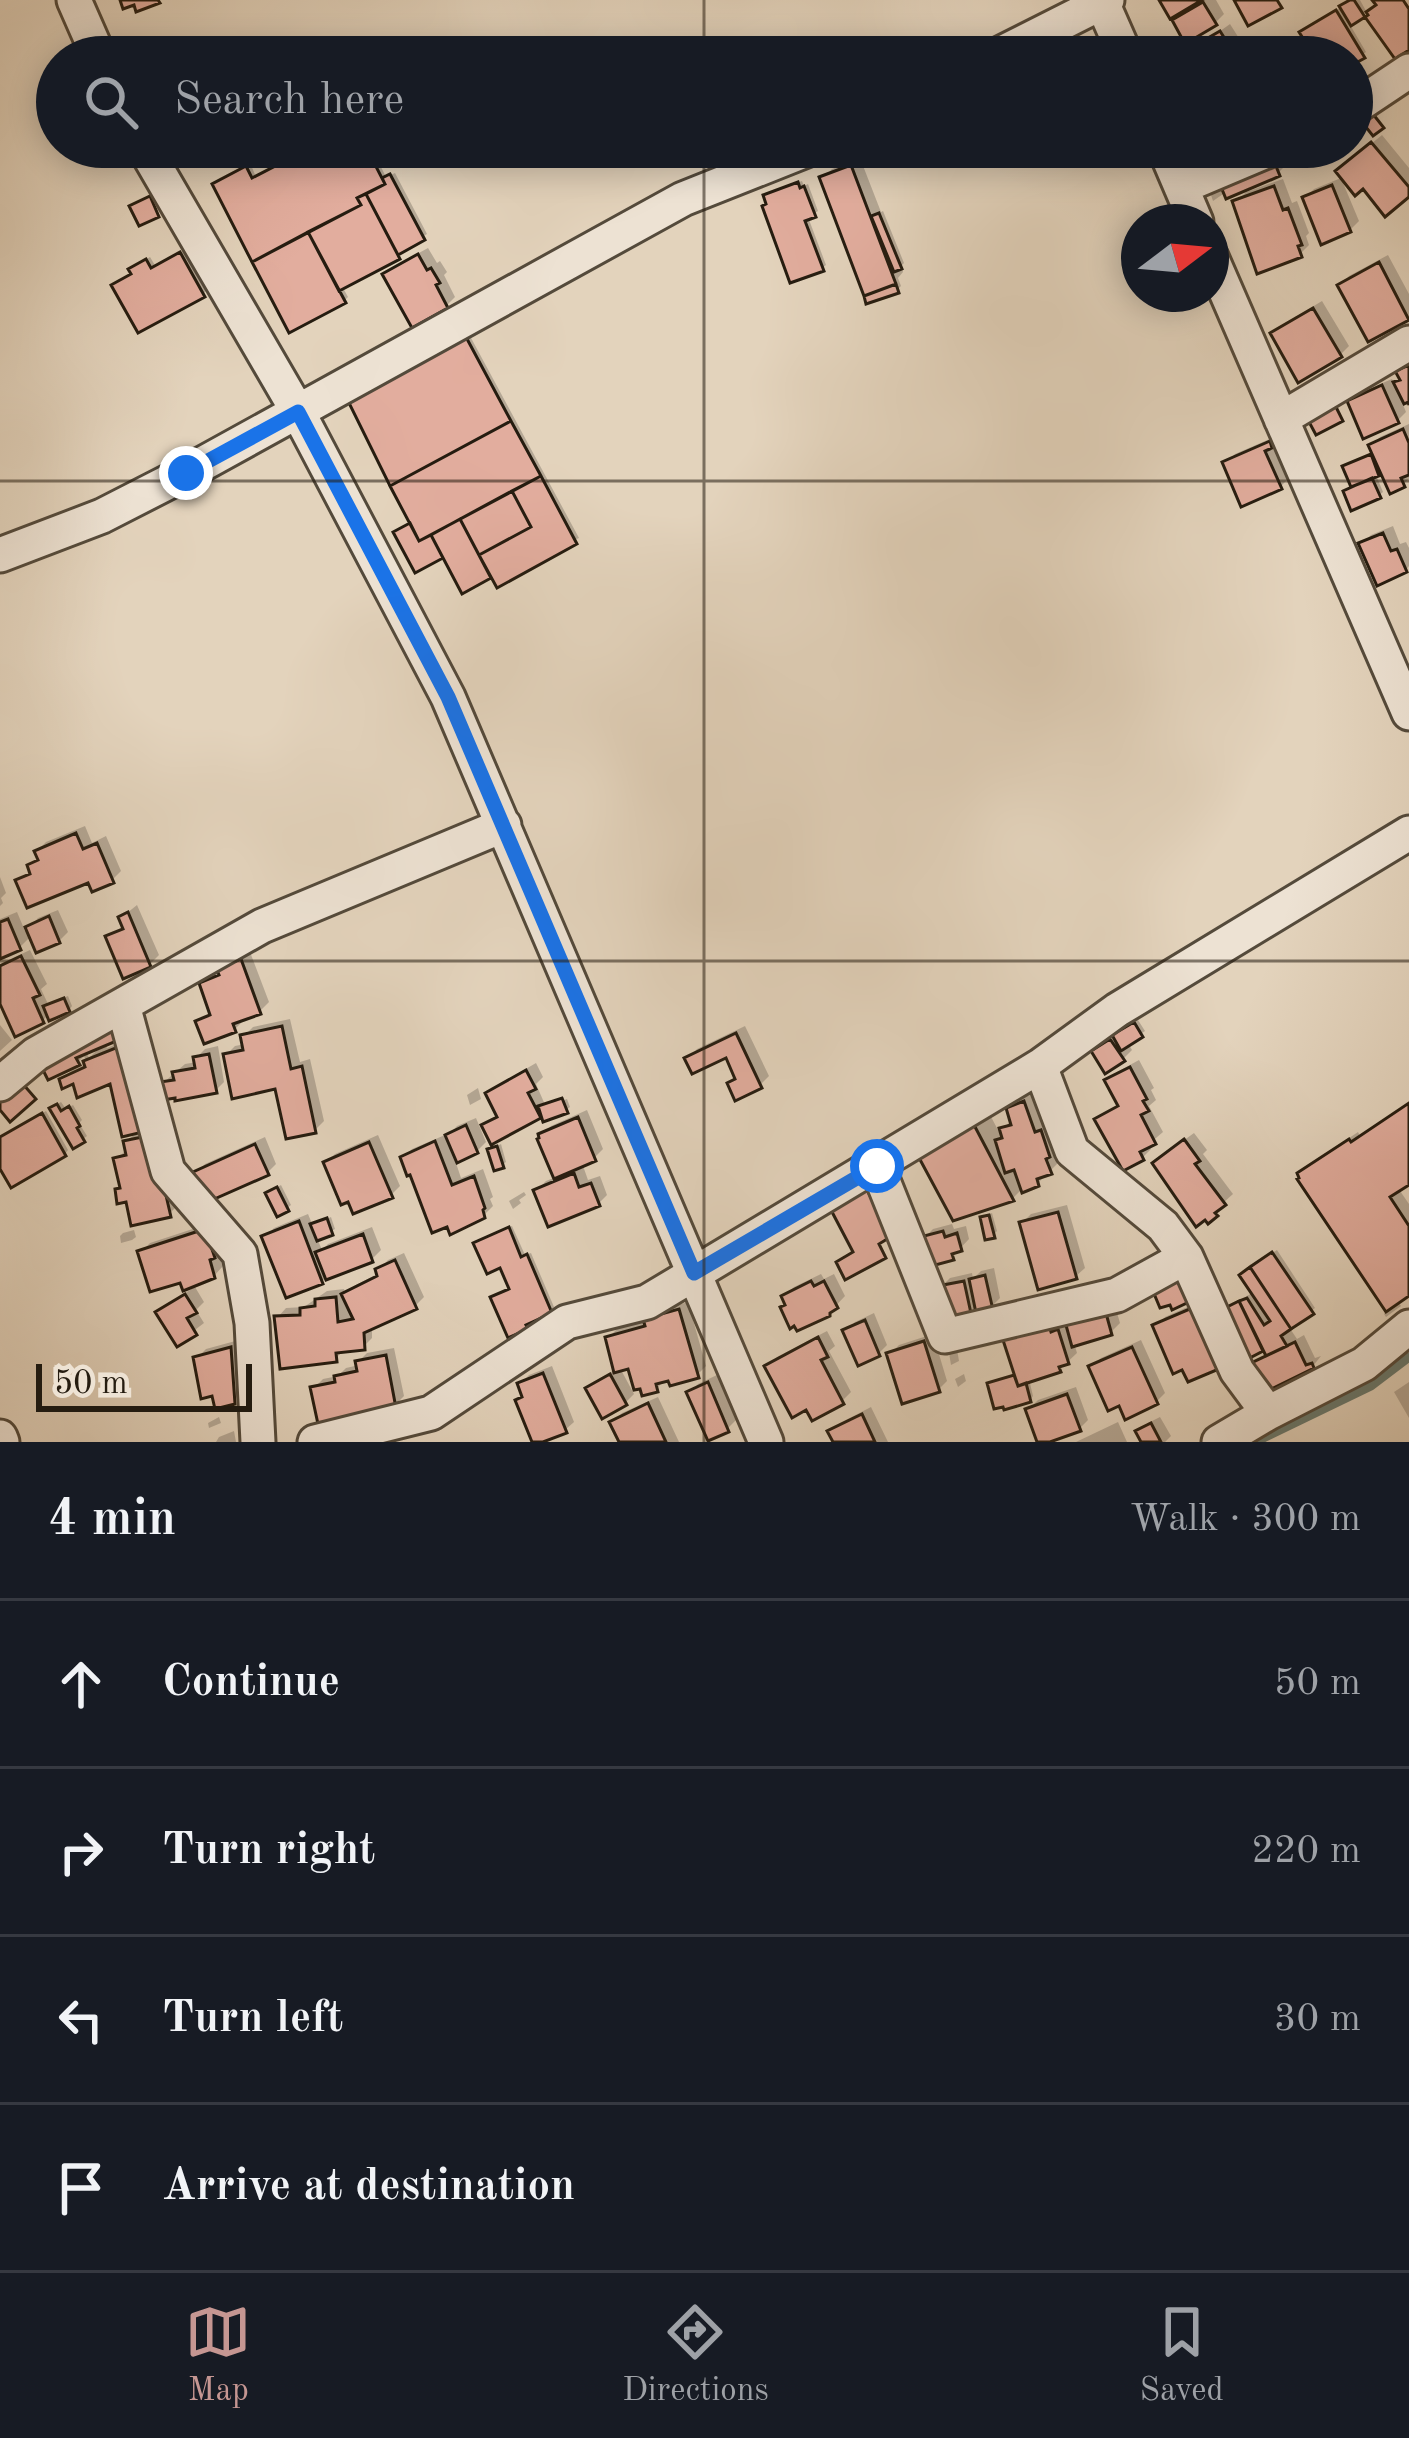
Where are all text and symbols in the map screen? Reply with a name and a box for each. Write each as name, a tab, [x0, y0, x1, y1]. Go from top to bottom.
search box	[36, 36, 1373, 168]
icon: search	[78, 69, 144, 135]
text: Search here	[174, 79, 404, 124]
north arrow	[1121, 204, 1229, 312]
route end	[159, 446, 213, 500]
route start	[850, 1139, 904, 1193]
scale bar	[36, 1358, 252, 1411]
text: 50 m	[54, 1368, 128, 1401]
text: 4 min	[48, 1495, 176, 1546]
text: Walk · 300 m	[1130, 1500, 1361, 1539]
icon: ahead	[48, 1651, 114, 1717]
text: Continue	[162, 1661, 340, 1706]
text: 50 m	[1274, 1664, 1361, 1703]
icon: right	[48, 1819, 114, 1885]
text: Turn right	[162, 1829, 375, 1874]
text: 220 m	[1251, 1832, 1361, 1871]
icon: left	[48, 1987, 114, 2053]
text: Turn left	[162, 1997, 343, 2042]
text: 30 m	[1274, 2000, 1361, 2039]
icon: arrive	[48, 2155, 114, 2221]
text: Arrive at destination	[162, 2165, 575, 2210]
tab: Map	[185, 2299, 251, 2412]
tab: Directions	[622, 2299, 769, 2412]
tab: Saved	[1140, 2299, 1224, 2412]

